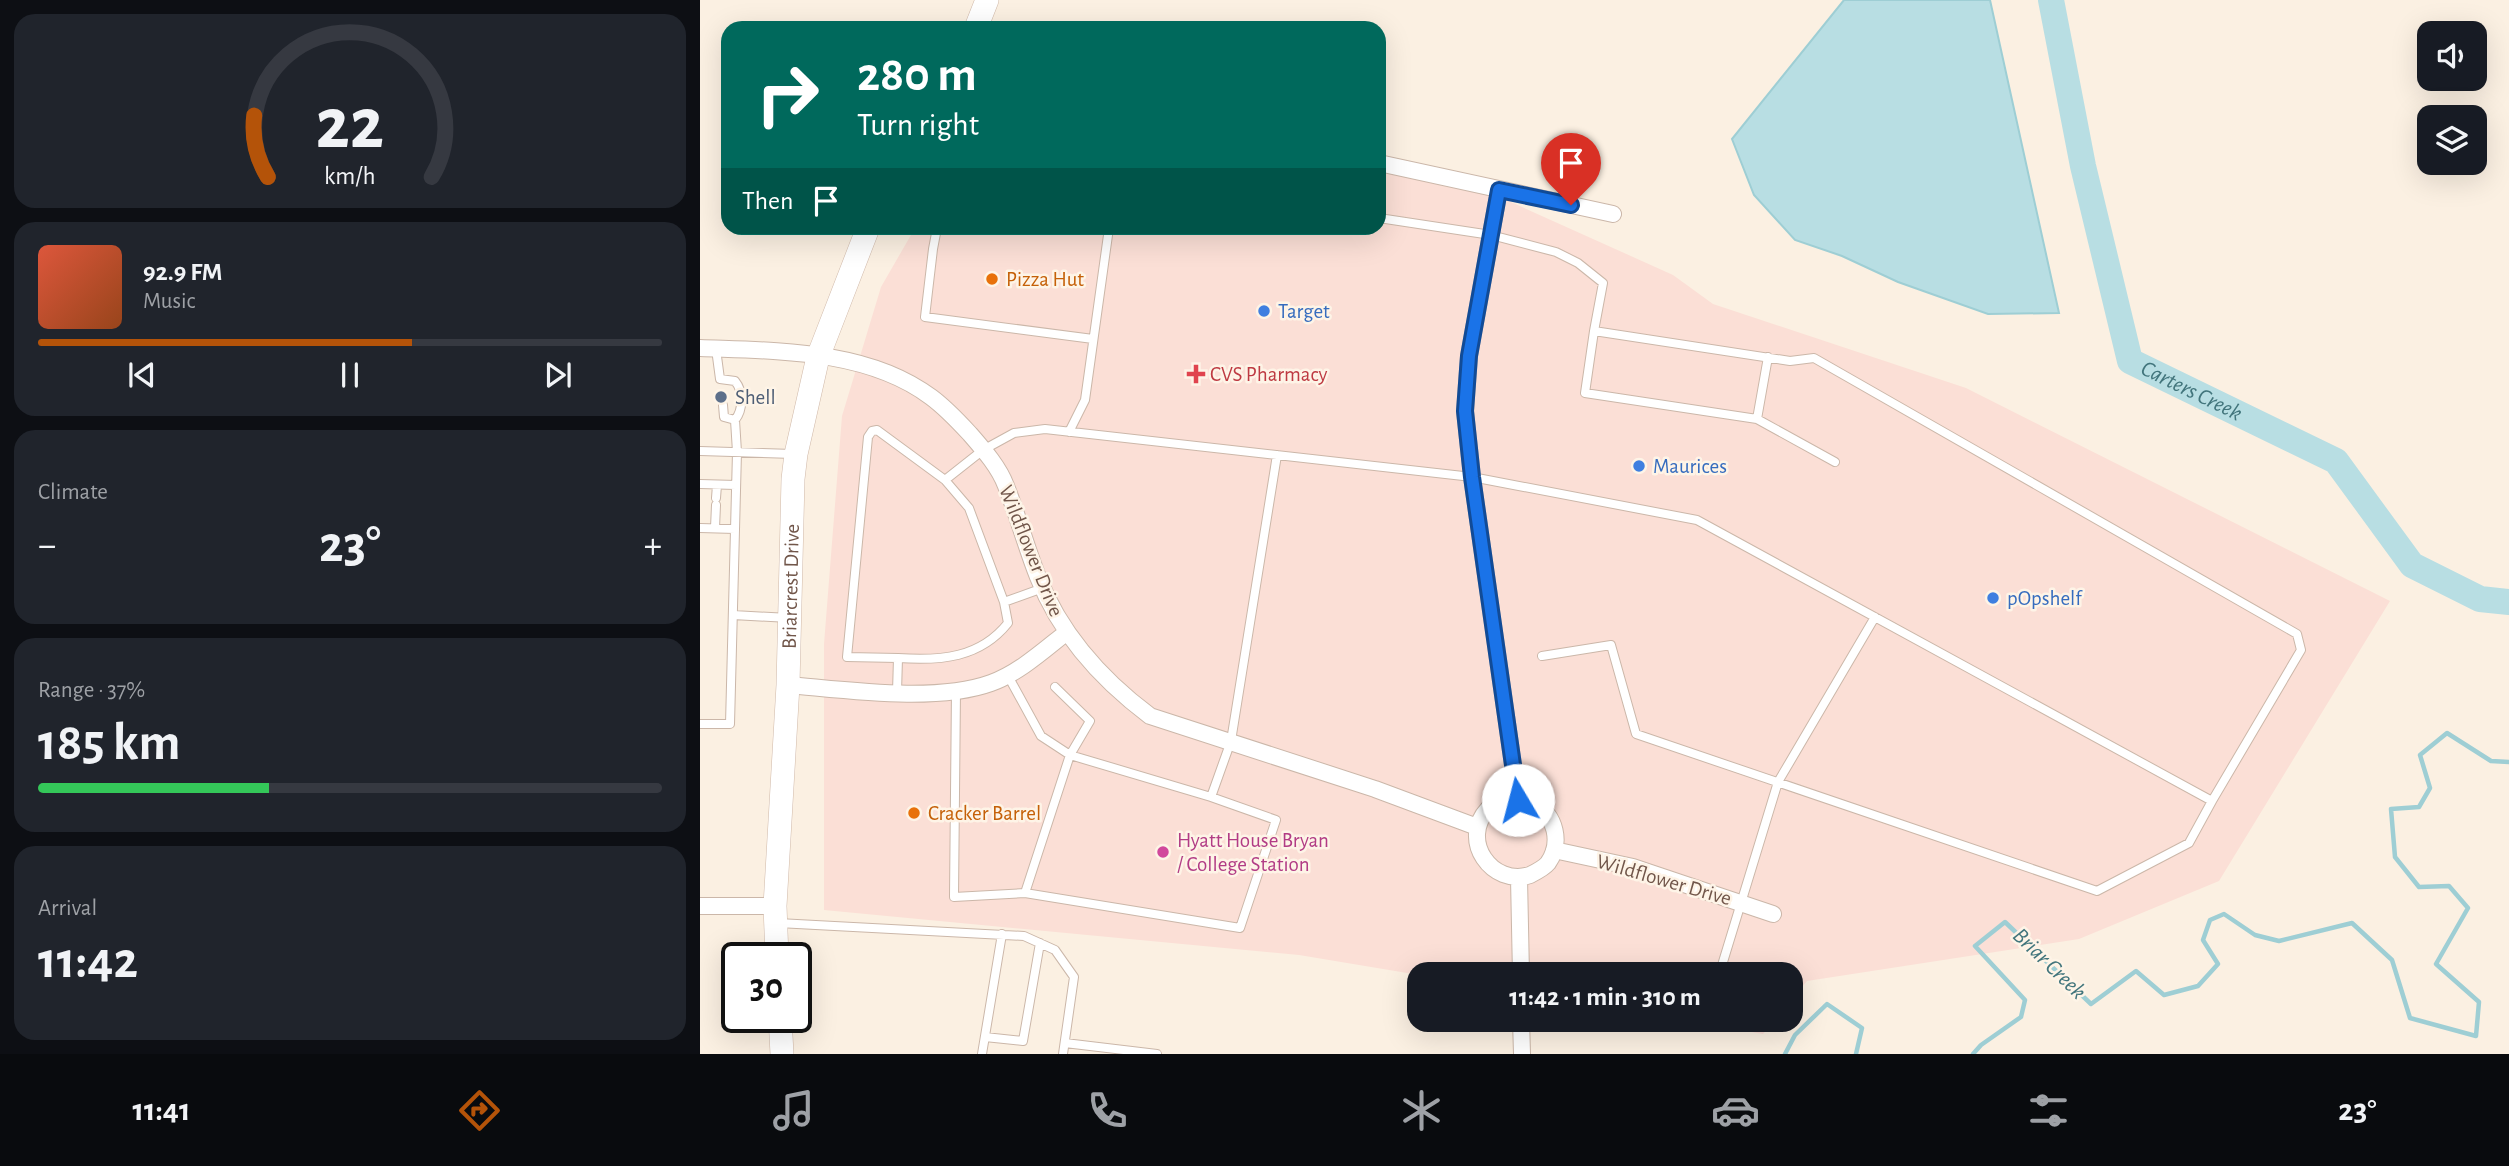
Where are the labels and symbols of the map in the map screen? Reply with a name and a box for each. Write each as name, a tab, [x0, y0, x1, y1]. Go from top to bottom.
pin	[1541, 133, 1601, 205]
place label: Pizza Hut	[1006, 269, 1084, 290]
marker: Pizza Hut	[984, 271, 1000, 287]
place label: Target	[1278, 301, 1330, 322]
marker: Target	[1256, 303, 1272, 319]
water label: Carters Creek	[2137, 357, 2246, 425]
place label: CVS Pharmacy	[1210, 364, 1328, 385]
marker: CVS Pharmacy	[1188, 366, 1204, 382]
place label: Shell	[735, 387, 776, 408]
marker: Shell	[713, 389, 729, 405]
place label: Maurices	[1653, 456, 1727, 477]
marker: Maurices	[1631, 458, 1647, 474]
street label: Wildflower Drive	[995, 482, 1067, 620]
street label: Briarcrest Drive	[778, 524, 802, 649]
place label: pOpshelf	[2007, 588, 2083, 609]
marker: pOpshelf	[1985, 590, 2001, 606]
position arrow	[1481, 763, 1555, 837]
place label: Cracker Barrel	[928, 803, 1041, 824]
marker: Cracker Barrel	[906, 805, 922, 821]
place label: Hyatt House Bryan / College Station	[1177, 830, 1329, 875]
marker: Hyatt House Bryan / College Station	[1155, 844, 1171, 860]
street label: Wildflower Drive	[1594, 851, 1734, 909]
water label: Briar Creek	[2008, 924, 2090, 1004]
speed limit sign: 30	[721, 942, 812, 1033]

